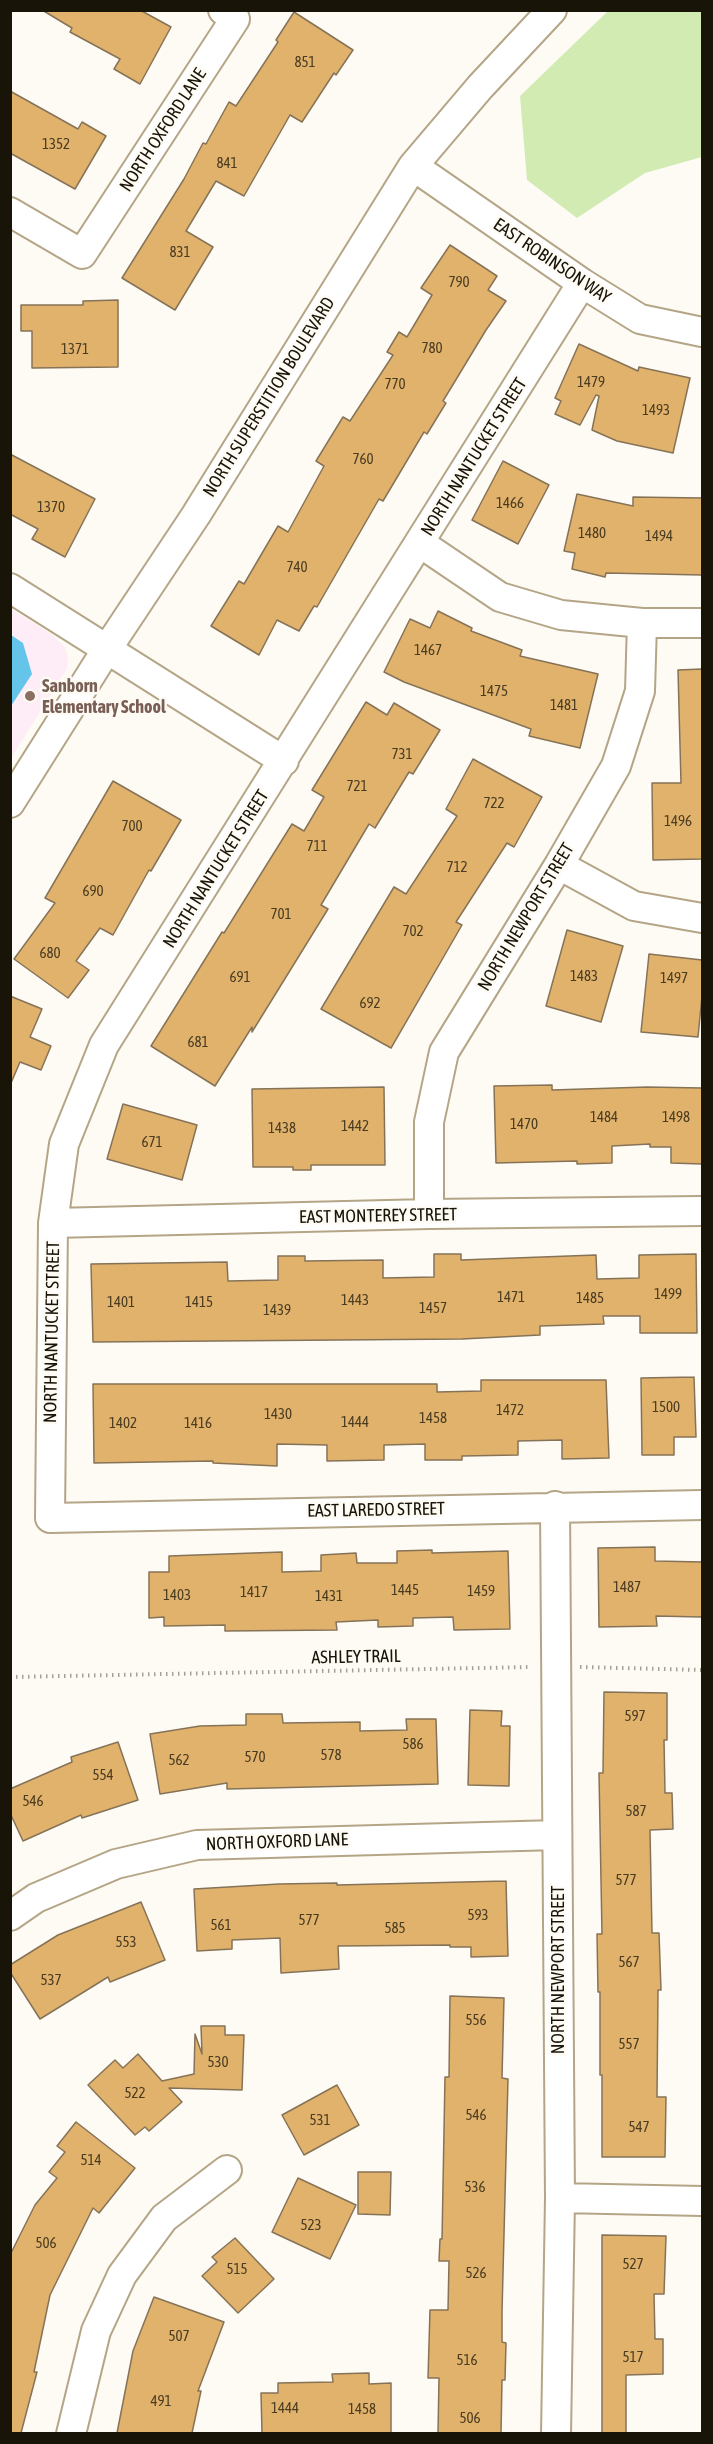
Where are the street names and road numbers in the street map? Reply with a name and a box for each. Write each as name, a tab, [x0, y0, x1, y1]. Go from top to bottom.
street label: NORTH OXFORD LANE	[115, 64, 211, 196]
street label: EAST ROBINSON WAY	[489, 214, 615, 308]
street label: NORTH SUPERSTITION BOULEVARD	[199, 293, 339, 501]
street label: NORTH NANTUCKET STREET	[417, 374, 531, 540]
street label: NORTH NANTUCKET STREET	[159, 786, 273, 952]
street label: NORTH NEWPORT STREET	[473, 839, 579, 995]
street label: EAST MONTEREY STREET	[299, 1204, 457, 1228]
street label: NORTH NANTUCKET STREET	[40, 1241, 64, 1423]
street label: EAST LAREDO STREET	[307, 1498, 445, 1522]
street label: ASHLEY TRAIL	[311, 1645, 401, 1669]
street label: NORTH OXFORD LANE	[205, 1829, 349, 1855]
street label: NORTH NEWPORT STREET	[547, 1886, 569, 2054]

